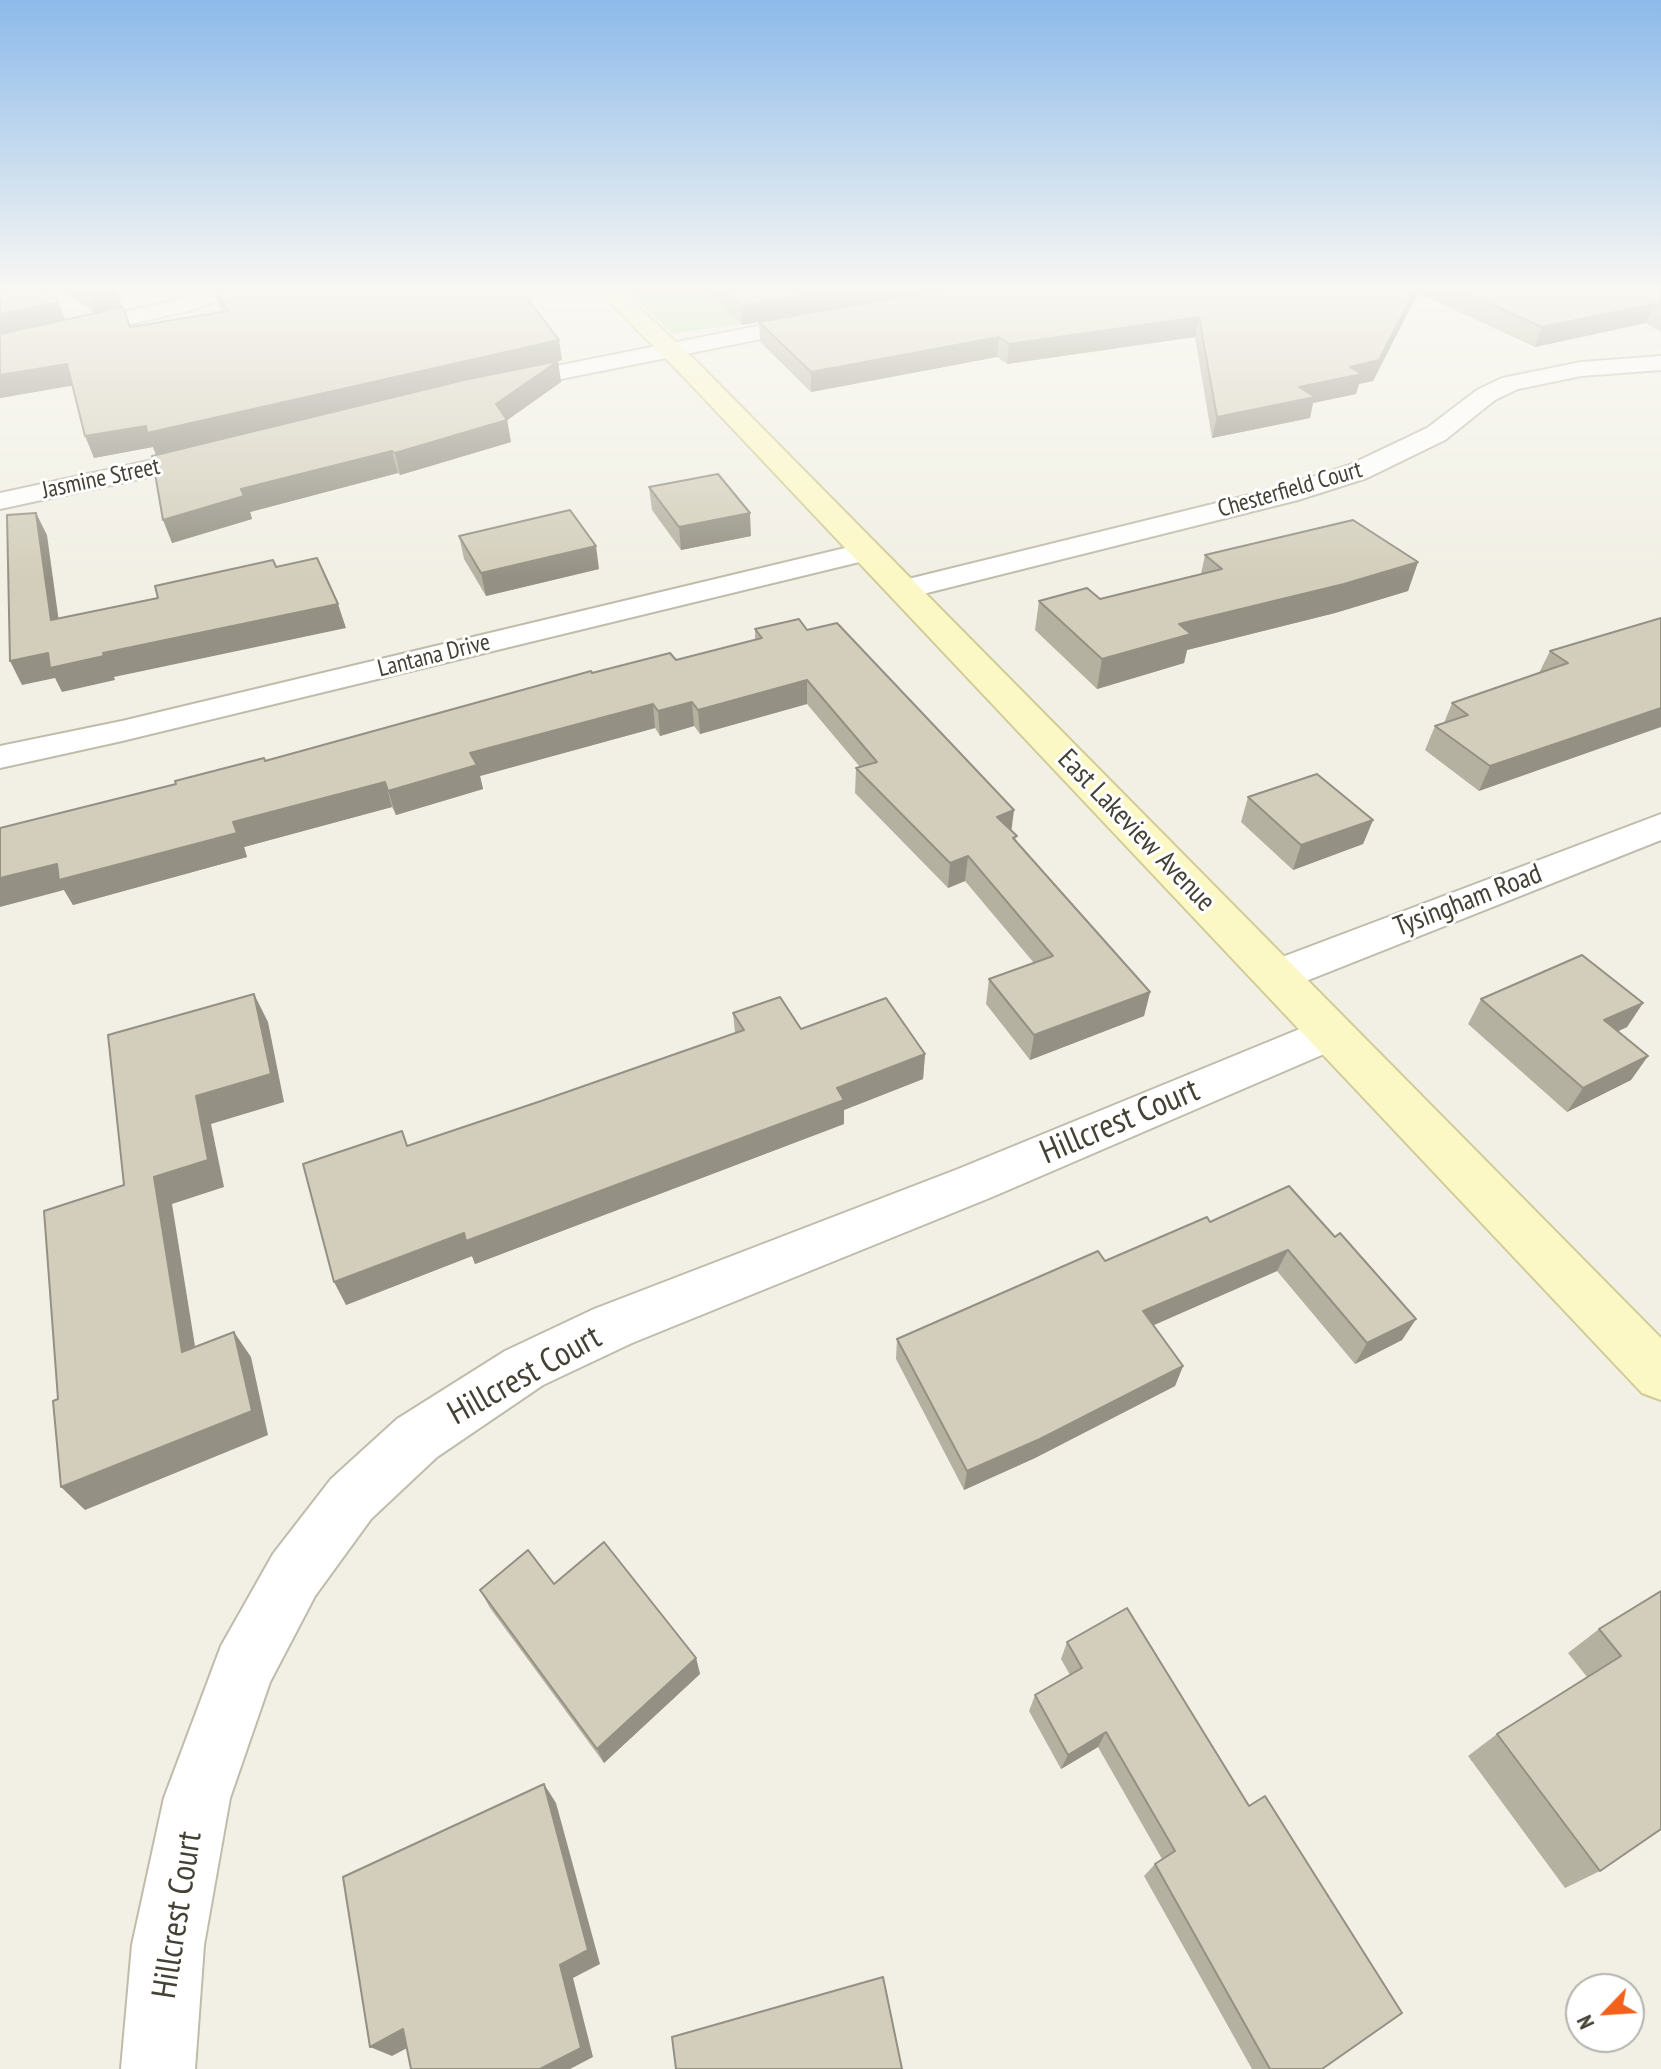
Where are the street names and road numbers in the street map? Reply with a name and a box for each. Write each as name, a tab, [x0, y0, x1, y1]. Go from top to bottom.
street label: Jasmine Street	[40, 452, 162, 506]
street label: Chesterfield Court	[1215, 456, 1365, 524]
street label: Lantana Drive	[375, 628, 493, 684]
street label: East Lakeview Avenue	[1050, 743, 1222, 919]
street label: Tysingham Road	[1389, 857, 1547, 945]
street label: Hillcrest Court	[1034, 1070, 1206, 1174]
street label: Hillcrest Court	[441, 1317, 609, 1435]
street label: Hillcrest Court	[145, 1829, 211, 2001]

